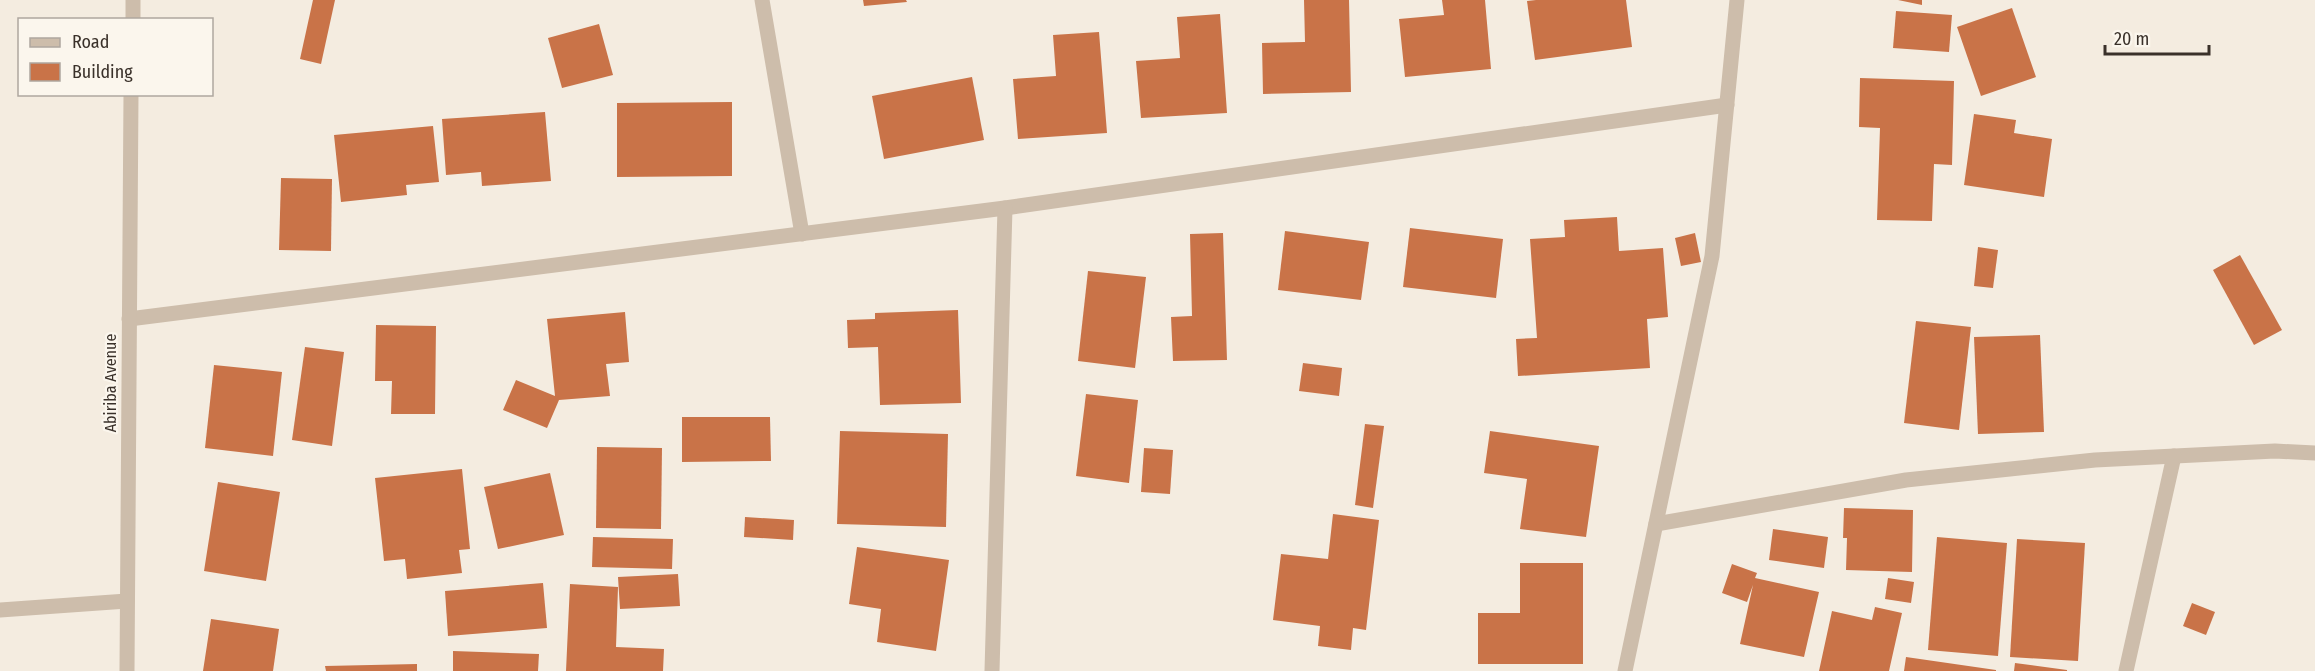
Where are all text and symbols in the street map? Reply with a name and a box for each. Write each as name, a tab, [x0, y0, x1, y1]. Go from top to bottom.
legend	[18, 18, 213, 96]
scale bar	[2105, 18, 2208, 56]
text: 20 m	[2114, 28, 2149, 50]
text: Road	[72, 31, 109, 53]
text: Building	[72, 61, 133, 83]
street label: Abiriba Avenue	[101, 334, 120, 432]

